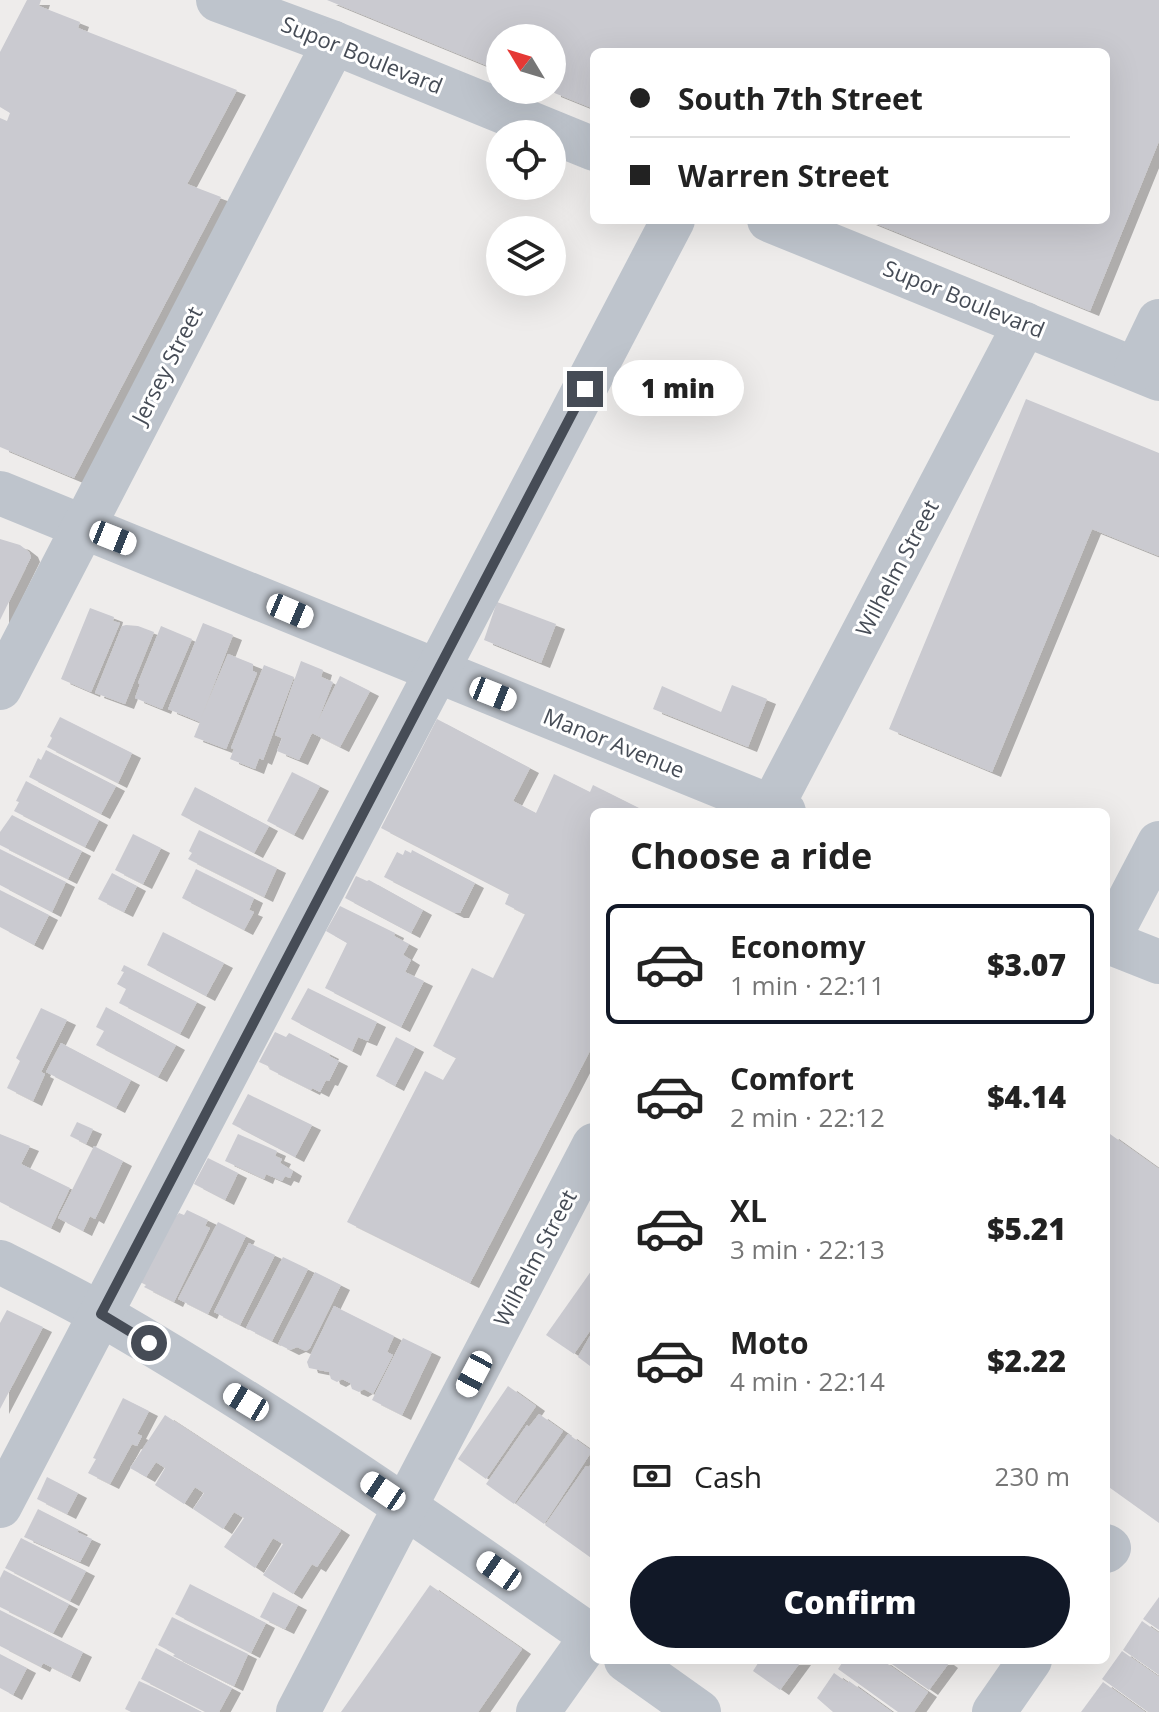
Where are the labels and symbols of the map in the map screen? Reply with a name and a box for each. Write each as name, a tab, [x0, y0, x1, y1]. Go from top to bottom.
street label: Supor Boulevard	[277, 8, 447, 100]
north arrow	[486, 24, 566, 104]
street label: Supor Boulevard	[879, 252, 1049, 344]
street label: Jersey Street	[123, 300, 209, 430]
callout: 1 min	[613, 361, 745, 417]
route end	[567, 371, 603, 407]
street label: Wilhelm Street	[848, 494, 945, 641]
car	[86, 518, 140, 558]
car	[263, 591, 317, 631]
car	[466, 674, 520, 714]
street label: Manor Avenue	[539, 700, 690, 784]
street label: Wilhelm Street	[486, 1184, 583, 1331]
route start	[131, 1325, 167, 1361]
car	[452, 1347, 496, 1401]
car	[219, 1379, 273, 1425]
car	[356, 1468, 410, 1514]
car	[472, 1547, 526, 1595]

